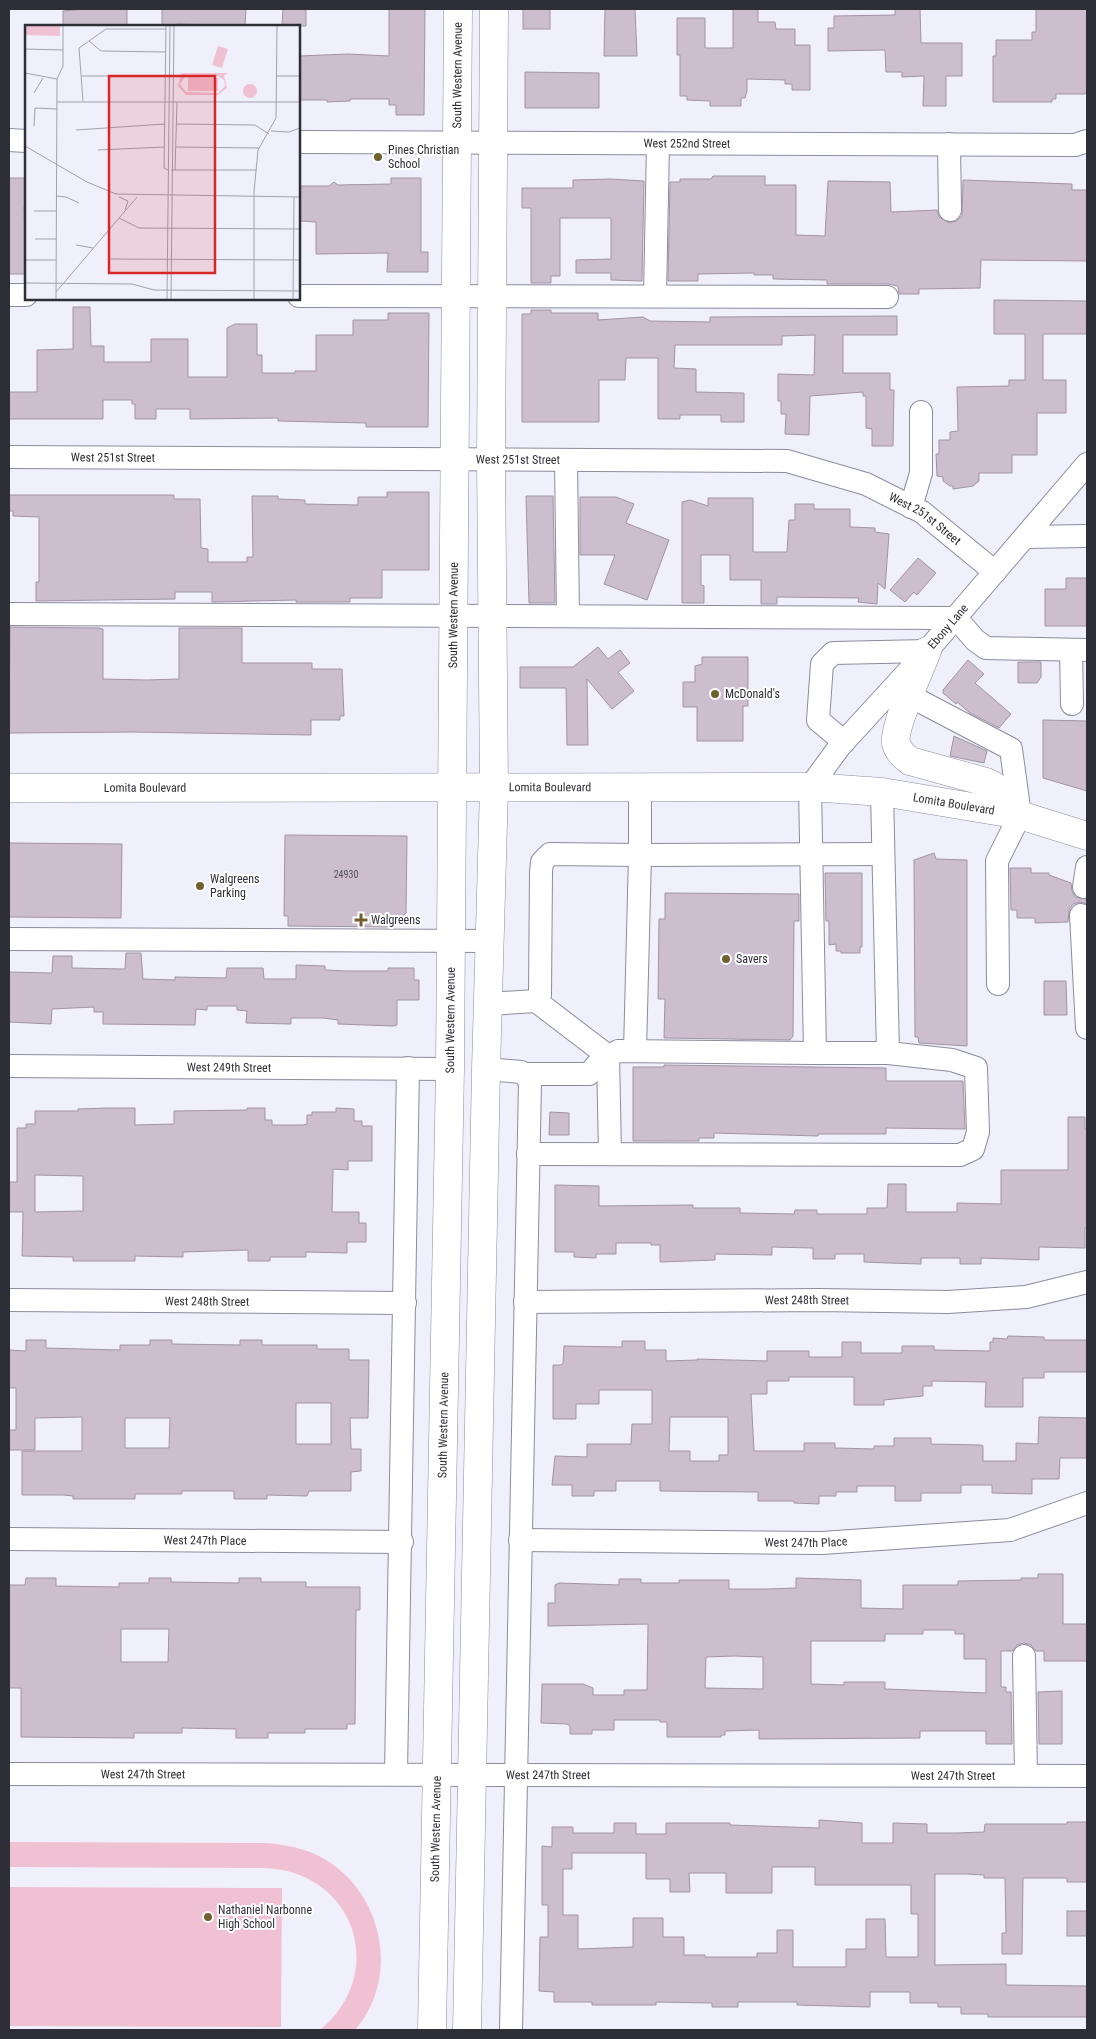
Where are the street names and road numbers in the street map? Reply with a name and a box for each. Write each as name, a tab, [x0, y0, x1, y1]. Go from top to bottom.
street label: South Western Avenue	[450, 22, 465, 128]
street label: West 252nd Street	[644, 136, 731, 151]
street label: West 251st Street	[71, 450, 156, 465]
street label: West 251st Street	[476, 452, 561, 467]
street label: West 251st Street	[887, 490, 964, 548]
street label: South Western Avenue	[446, 562, 461, 668]
street label: Ebony Lane	[925, 601, 971, 652]
street label: Lomita Boulevard	[509, 780, 591, 794]
street label: Lomita Boulevard	[104, 781, 186, 795]
street label: Lomita Boulevard	[912, 790, 996, 818]
street label: South Western Avenue	[443, 967, 458, 1073]
street label: West 249th Street	[187, 1060, 272, 1075]
street label: West 248th Street	[765, 1293, 850, 1307]
street label: West 248th Street	[165, 1294, 250, 1309]
street label: South Western Avenue	[435, 1371, 451, 1478]
street label: West 247th Place	[164, 1533, 247, 1548]
street label: West 247th Place	[765, 1534, 848, 1550]
street label: West 247th Street	[101, 1767, 186, 1781]
street label: West 247th Street	[506, 1768, 591, 1782]
street label: West 247th Street	[911, 1769, 996, 1783]
street label: South Western Avenue	[428, 1775, 444, 1882]

